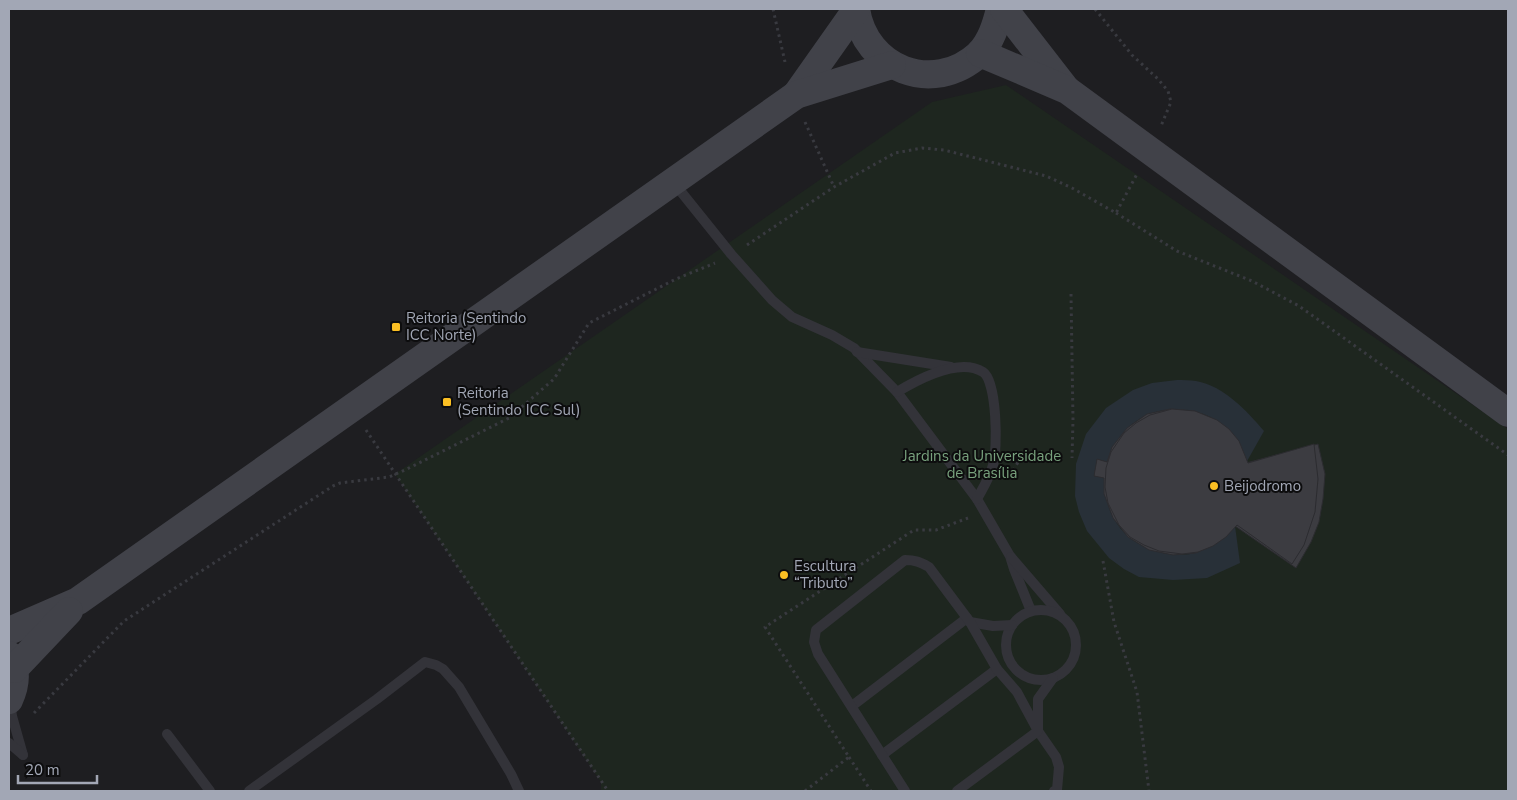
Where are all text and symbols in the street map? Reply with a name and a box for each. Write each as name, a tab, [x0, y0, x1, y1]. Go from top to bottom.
place label: Reitoria (Sentindo ICC Norte)	[406, 308, 526, 345]
marker: Reitoria (Sentindo ICC Norte)	[390, 321, 402, 333]
place label: Reitoria (Sentindo ICC Sul)	[457, 383, 581, 420]
marker: Reitoria (Sentindo ICC Sul)	[441, 396, 453, 408]
park label: Jardins da Universidade de Brasília	[902, 446, 1061, 483]
place label: Beijodromo	[1224, 476, 1301, 496]
marker: Beijodromo	[1208, 480, 1220, 492]
place label: Escultura “Tributo”	[794, 556, 856, 593]
marker: Escultura “Tributo”	[778, 569, 790, 581]
scale bar	[18, 752, 96, 784]
text: 20 m	[25, 760, 60, 780]

